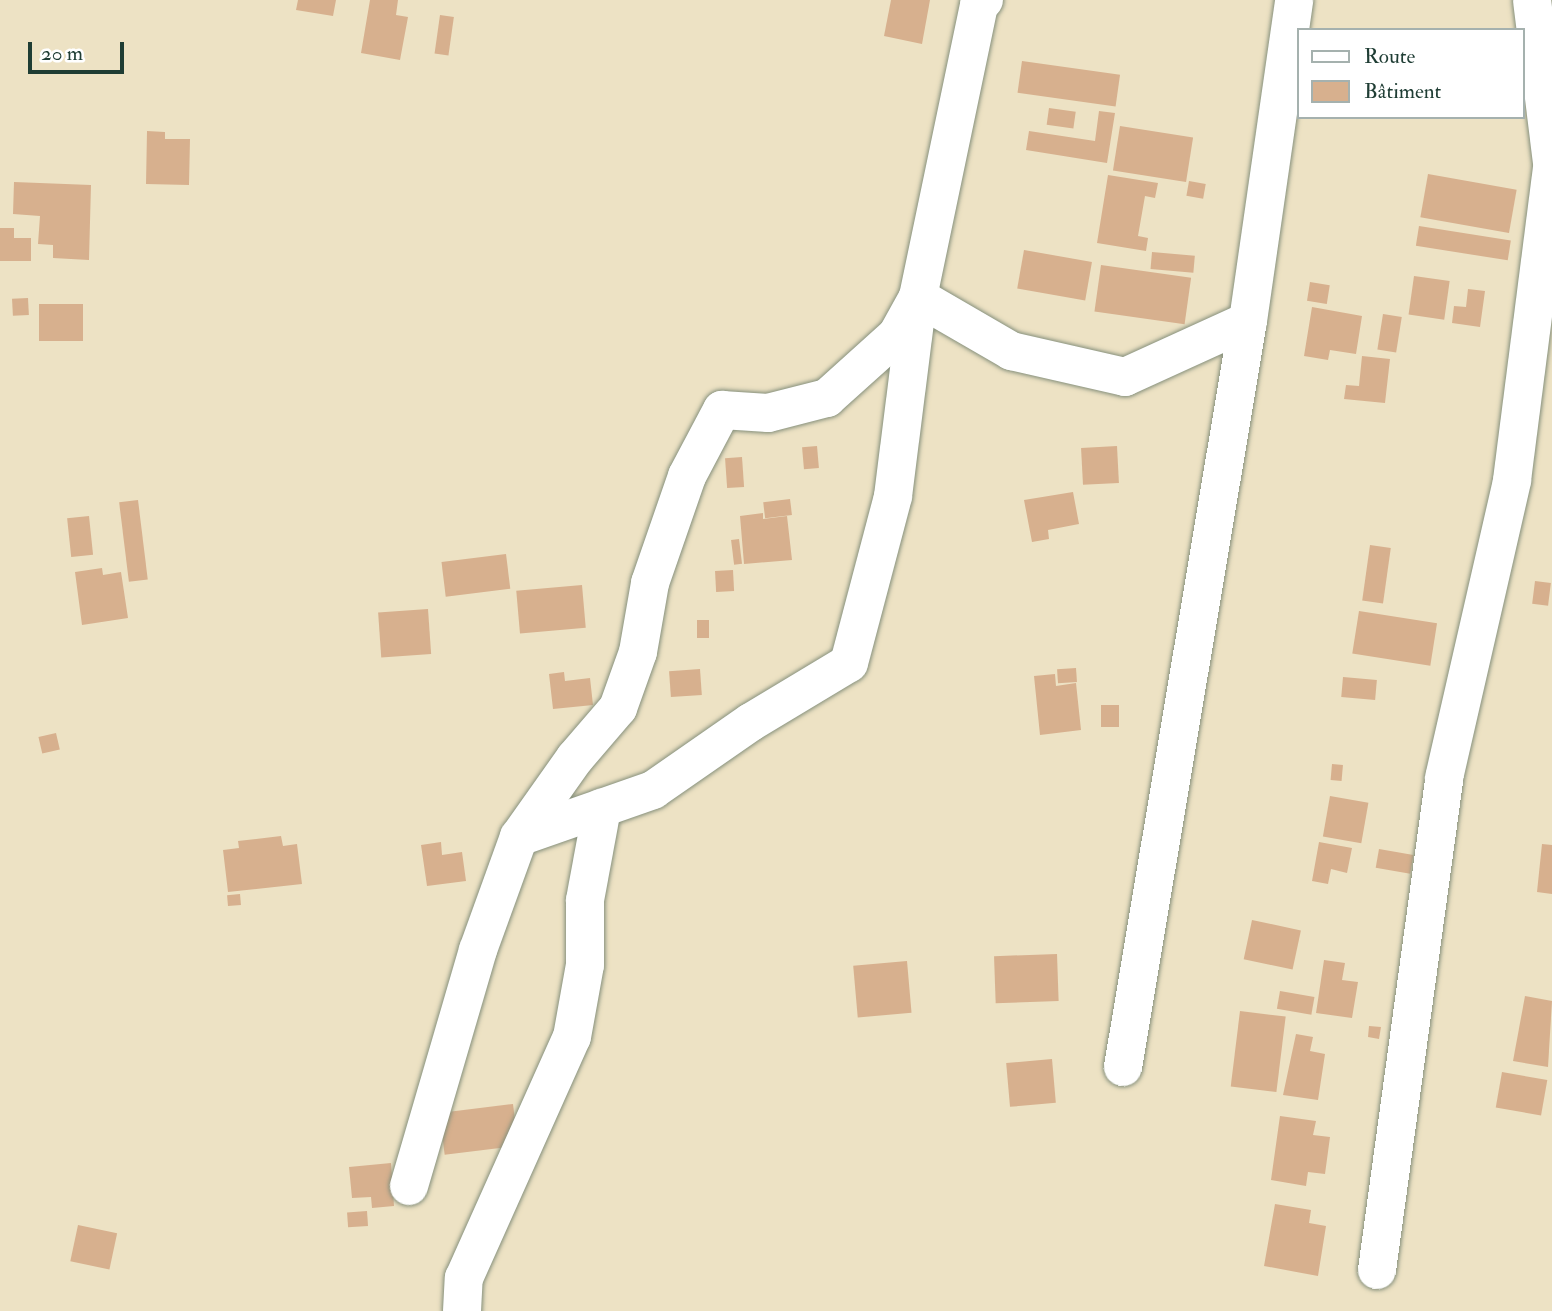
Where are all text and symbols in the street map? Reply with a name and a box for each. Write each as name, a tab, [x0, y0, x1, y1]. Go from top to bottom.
scale bar	[32, 28, 128, 72]
legend	[1296, 28, 1524, 119]
text: 20 m	[41, 40, 83, 67]
text: Route	[1364, 43, 1415, 70]
text: Bâtiment	[1364, 78, 1441, 105]

